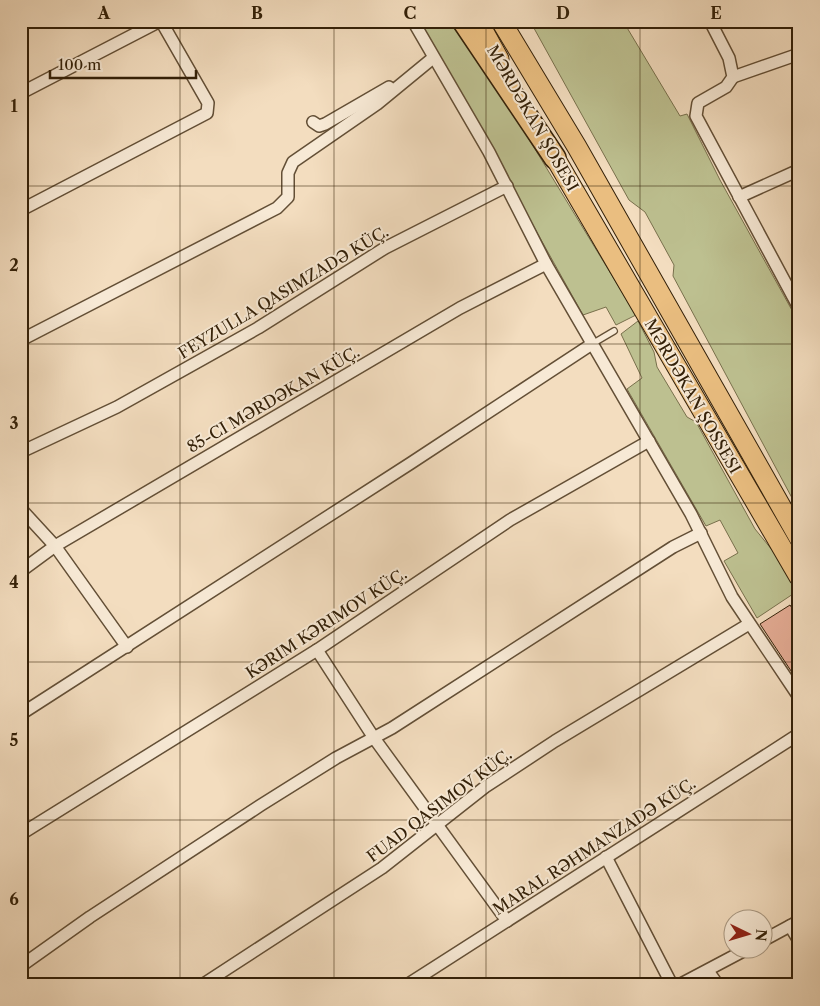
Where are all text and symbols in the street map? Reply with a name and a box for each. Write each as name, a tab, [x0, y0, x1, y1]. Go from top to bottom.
text: A	[97, 3, 111, 23]
text: B	[251, 3, 263, 23]
text: C	[404, 3, 416, 23]
text: D	[556, 3, 570, 23]
text: E	[710, 3, 722, 23]
street label: MƏRDƏKAN ŞOSESI	[483, 41, 583, 195]
scale bar	[50, 48, 196, 80]
text: 100 m	[58, 55, 101, 74]
text: 1	[10, 96, 18, 116]
street label: FEYZULLA QASIMZADƏ KÜÇ.	[174, 221, 392, 363]
text: 2	[9, 255, 19, 275]
street label: MƏRDƏKAN ŞOSSESI	[640, 315, 746, 477]
street label: 85-CI MƏRDƏKAN KÜÇ.	[183, 341, 363, 457]
text: 3	[9, 413, 19, 433]
street label: KƏRIM KƏRIMOV KÜÇ.	[242, 563, 410, 683]
text: 4	[9, 572, 19, 592]
text: 5	[10, 730, 19, 750]
street label: FUAD QASIMOV KÜÇ.	[363, 744, 515, 866]
street label: MARAL RƏHMANZADƏ KÜÇ.	[489, 773, 699, 919]
text: 6	[9, 889, 19, 909]
north arrow	[722, 908, 772, 958]
text: N	[751, 928, 770, 942]

